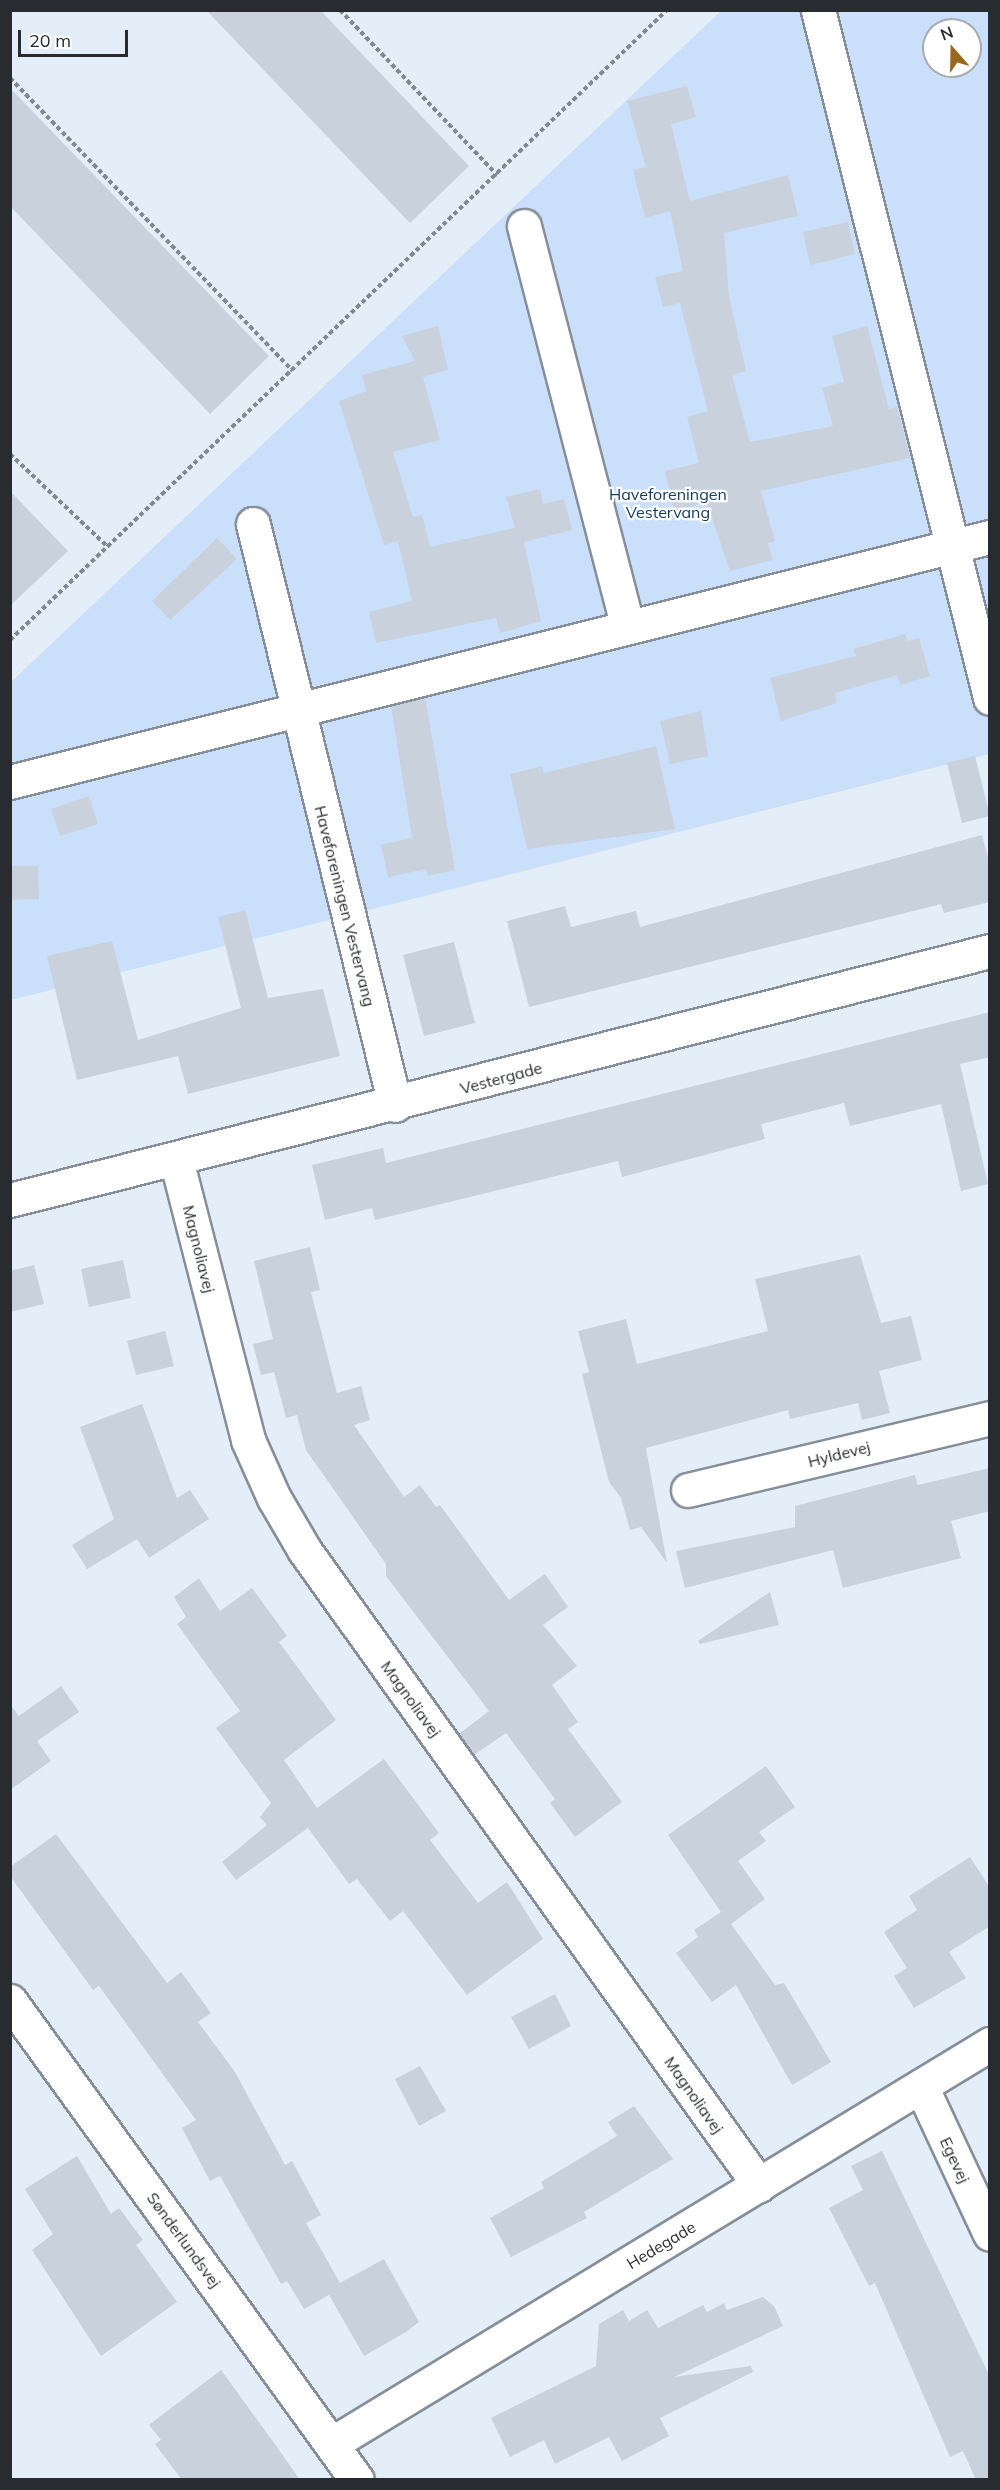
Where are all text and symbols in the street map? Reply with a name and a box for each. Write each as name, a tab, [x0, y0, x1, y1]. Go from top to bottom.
scale bar	[21, 18, 130, 56]
north arrow	[922, 18, 982, 78]
text: N	[937, 21, 956, 44]
text: 20 m	[29, 29, 71, 52]
park label: Haveforeningen Vestervang	[609, 484, 727, 522]
street label: Haveforeningen Vestervang	[311, 804, 379, 1008]
street label: Vestergade	[458, 1058, 544, 1098]
street label: Magnoliavej	[179, 1203, 219, 1295]
street label: Hyldevej	[806, 1437, 872, 1471]
street label: Magnoliavej	[377, 1657, 445, 1741]
street label: Magnoliavej	[660, 2053, 728, 2137]
street label: Egevej	[936, 2134, 974, 2186]
street label: Sønderlundsvej	[143, 2189, 225, 2291]
street label: Hedegade	[623, 2217, 699, 2273]

